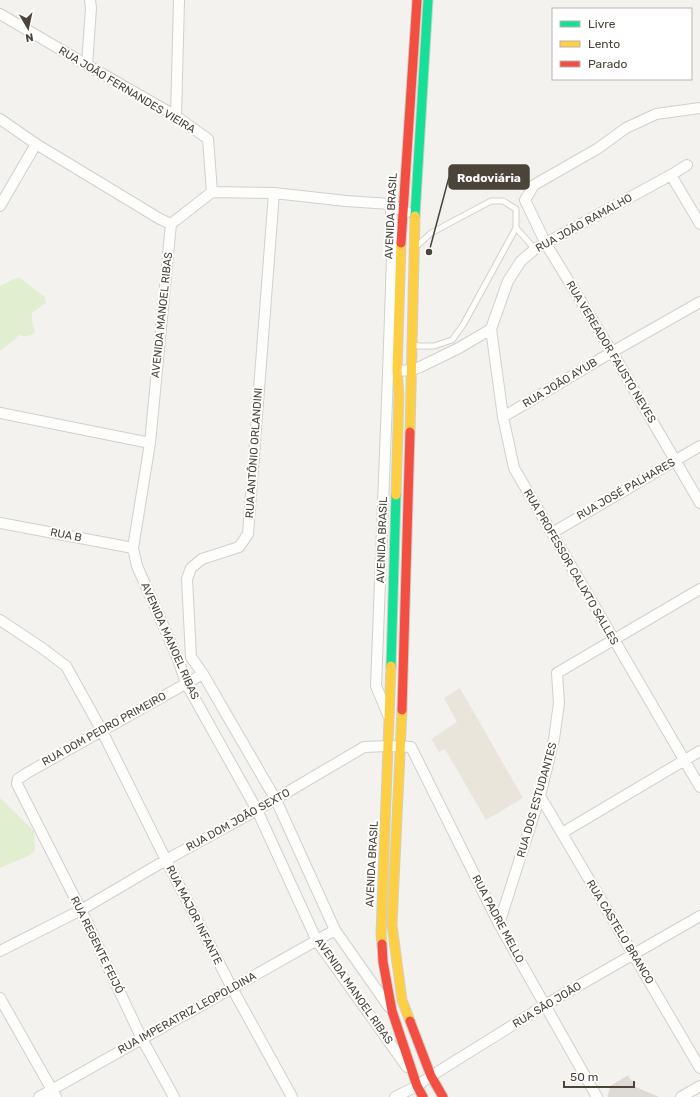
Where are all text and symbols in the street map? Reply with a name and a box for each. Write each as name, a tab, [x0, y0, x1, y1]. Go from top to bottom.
north arrow	[8, 8, 48, 48]
legend	[552, 8, 692, 80]
text: Livre	[588, 17, 616, 31]
text: N	[24, 30, 34, 44]
text: Lento	[588, 37, 620, 51]
street label: RUA JOÃO FERNANDES VIEIRA	[56, 44, 198, 136]
text: Parado	[588, 57, 627, 71]
callout: Rodoviária	[449, 165, 529, 189]
text: Rodoviária	[457, 171, 521, 185]
street label: AVENIDA BRASIL	[382, 173, 400, 259]
street label: RUA JOÃO RAMALHO	[533, 191, 635, 255]
street label: AVENIDA MANOEL RIBAS	[149, 251, 175, 379]
street label: RUA VEREADOR FAUSTO NEVES	[563, 279, 659, 425]
street label: RUA JOÃO AYUB	[520, 356, 600, 410]
street label: RUA ANTÔNIO ORLANDINI	[243, 387, 265, 519]
street label: RUA JOSÉ PALHARES	[575, 455, 678, 522]
street label: RUA PROFESSOR CALIXTO SALLES	[521, 487, 621, 647]
street label: AVENIDA BRASIL	[374, 497, 390, 583]
street label: RUA B	[49, 526, 83, 544]
street label: AVENIDA MANOEL RIBAS	[138, 581, 202, 702]
street label: RUA DOM PEDRO PRIMEIRO	[40, 689, 168, 769]
street label: RUA DOS ESTUDANTES	[514, 741, 560, 859]
street label: RUA DOM JOÃO SEXTO	[184, 786, 292, 854]
street label: AVENIDA BRASIL	[363, 821, 381, 907]
street label: RUA MAJOR INFANTE	[163, 863, 225, 967]
street label: RUA PADRE MELLO	[469, 873, 527, 965]
street label: RUA CASTELO BRANCO	[584, 877, 656, 987]
street label: RUA REGENTE FEIJÓ	[68, 894, 126, 996]
street label: AVENIDA MANOEL RIBAS	[312, 935, 396, 1047]
street label: RUA IMPERATRIZ LEOPOLDINA	[116, 969, 259, 1057]
street label: RUA SÃO JOÃO	[510, 979, 584, 1031]
scale bar	[564, 1063, 634, 1089]
text: 50 m	[570, 1070, 598, 1084]

